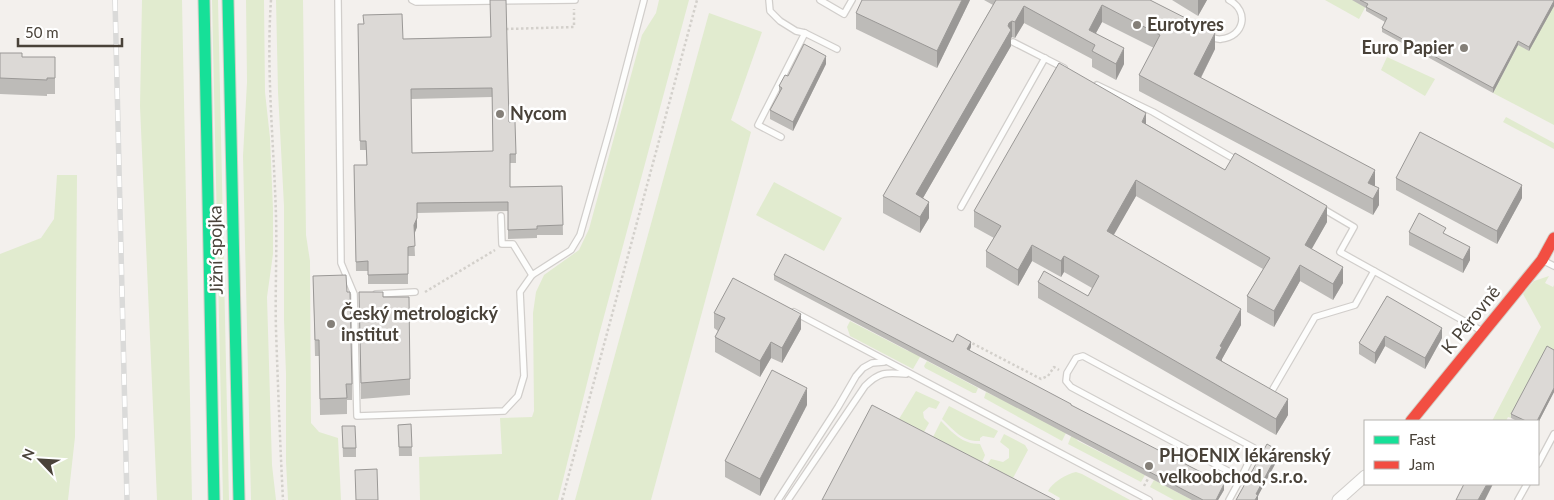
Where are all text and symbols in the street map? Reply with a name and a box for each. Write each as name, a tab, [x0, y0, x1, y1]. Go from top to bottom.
place label: Eurotyres	[1147, 13, 1224, 35]
scale bar	[18, 15, 121, 47]
marker: Eurotyres	[1131, 19, 1143, 31]
text: 50 m	[25, 23, 59, 41]
place label: Euro Papier	[1362, 36, 1454, 58]
marker: Euro Papier	[1458, 42, 1470, 54]
place label: Nycom	[510, 102, 567, 124]
marker: Nycom	[494, 108, 506, 120]
street label: Jižní spojka	[203, 205, 227, 295]
street label: K Pérovně	[1436, 281, 1504, 358]
place label: Český metrologický institut	[341, 302, 498, 345]
marker: Český metrologický institut	[325, 318, 337, 330]
legend	[1364, 420, 1539, 485]
text: Fast	[1409, 430, 1436, 448]
north arrow	[15, 435, 65, 485]
place label: PHOENIX lékárenský velkoobchod, s.r.o.	[1159, 444, 1331, 487]
text: N	[18, 446, 38, 463]
text: Jam	[1409, 455, 1435, 473]
marker: PHOENIX lékárenský velkoobchod, s.r.o.	[1143, 460, 1155, 472]

